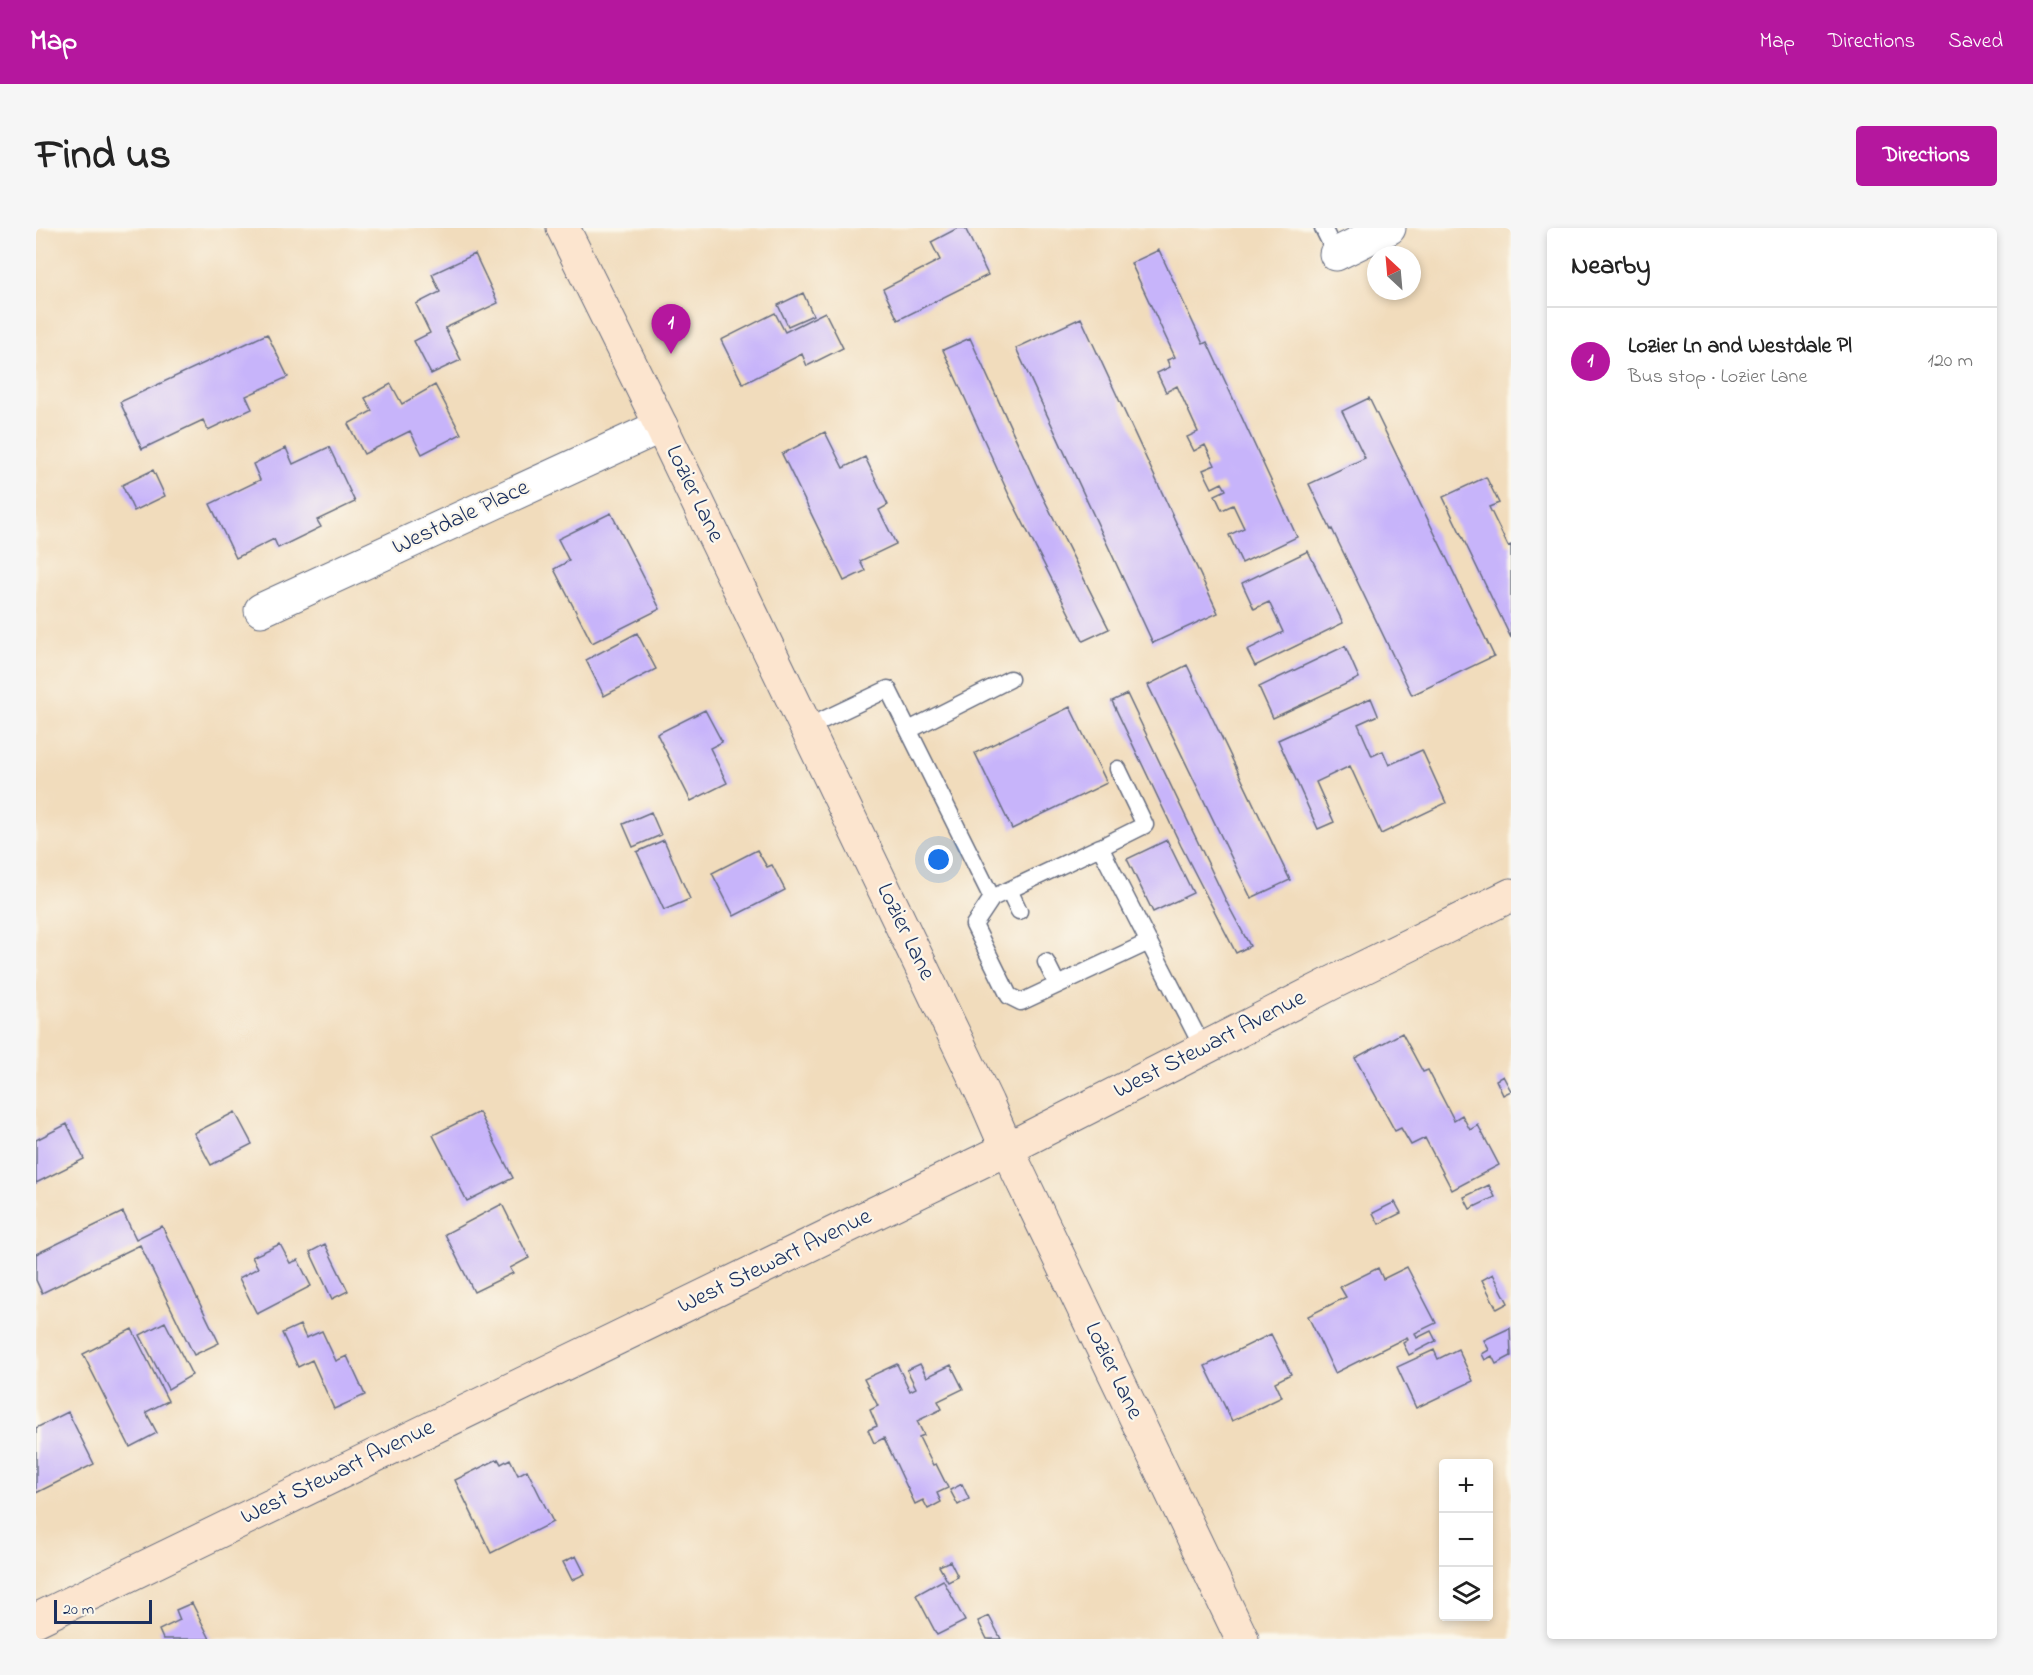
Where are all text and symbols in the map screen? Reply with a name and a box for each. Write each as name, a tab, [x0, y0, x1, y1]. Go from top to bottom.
text: Map	[30, 22, 77, 63]
text: Map	[1759, 27, 1795, 57]
text: Directions	[1828, 27, 1915, 57]
text: Saved	[1948, 27, 2003, 57]
text: Find us	[36, 126, 171, 187]
button: Directions	[1856, 126, 1997, 186]
north arrow	[1367, 246, 1421, 300]
text: Nearby	[1571, 248, 1650, 286]
pin: 1	[652, 304, 690, 354]
text: Lozier Ln and Westdale Pl	[1628, 331, 1852, 363]
text: 1	[1587, 347, 1594, 376]
text: 120 m	[1928, 347, 1973, 376]
text: Bus stop · Lozier Lane	[1628, 363, 1807, 392]
street label: Lozier Lane	[655, 439, 733, 549]
street label: Westdale Place	[387, 471, 536, 565]
your location	[924, 845, 953, 874]
street label: Lozier Lane	[866, 877, 944, 987]
street label: West Stewart Avenue	[1108, 981, 1313, 1109]
street label: West Stewart Avenue	[672, 1200, 878, 1324]
street label: Lozier Lane	[1074, 1316, 1152, 1426]
street label: West Stewart Avenue	[235, 1411, 441, 1535]
map controls	[1439, 1459, 1493, 1621]
button: +	[1439, 1459, 1493, 1513]
button: −	[1439, 1513, 1493, 1567]
button: layers	[1439, 1567, 1493, 1621]
scale bar	[54, 1597, 152, 1624]
text: 20 m	[63, 1598, 94, 1622]

